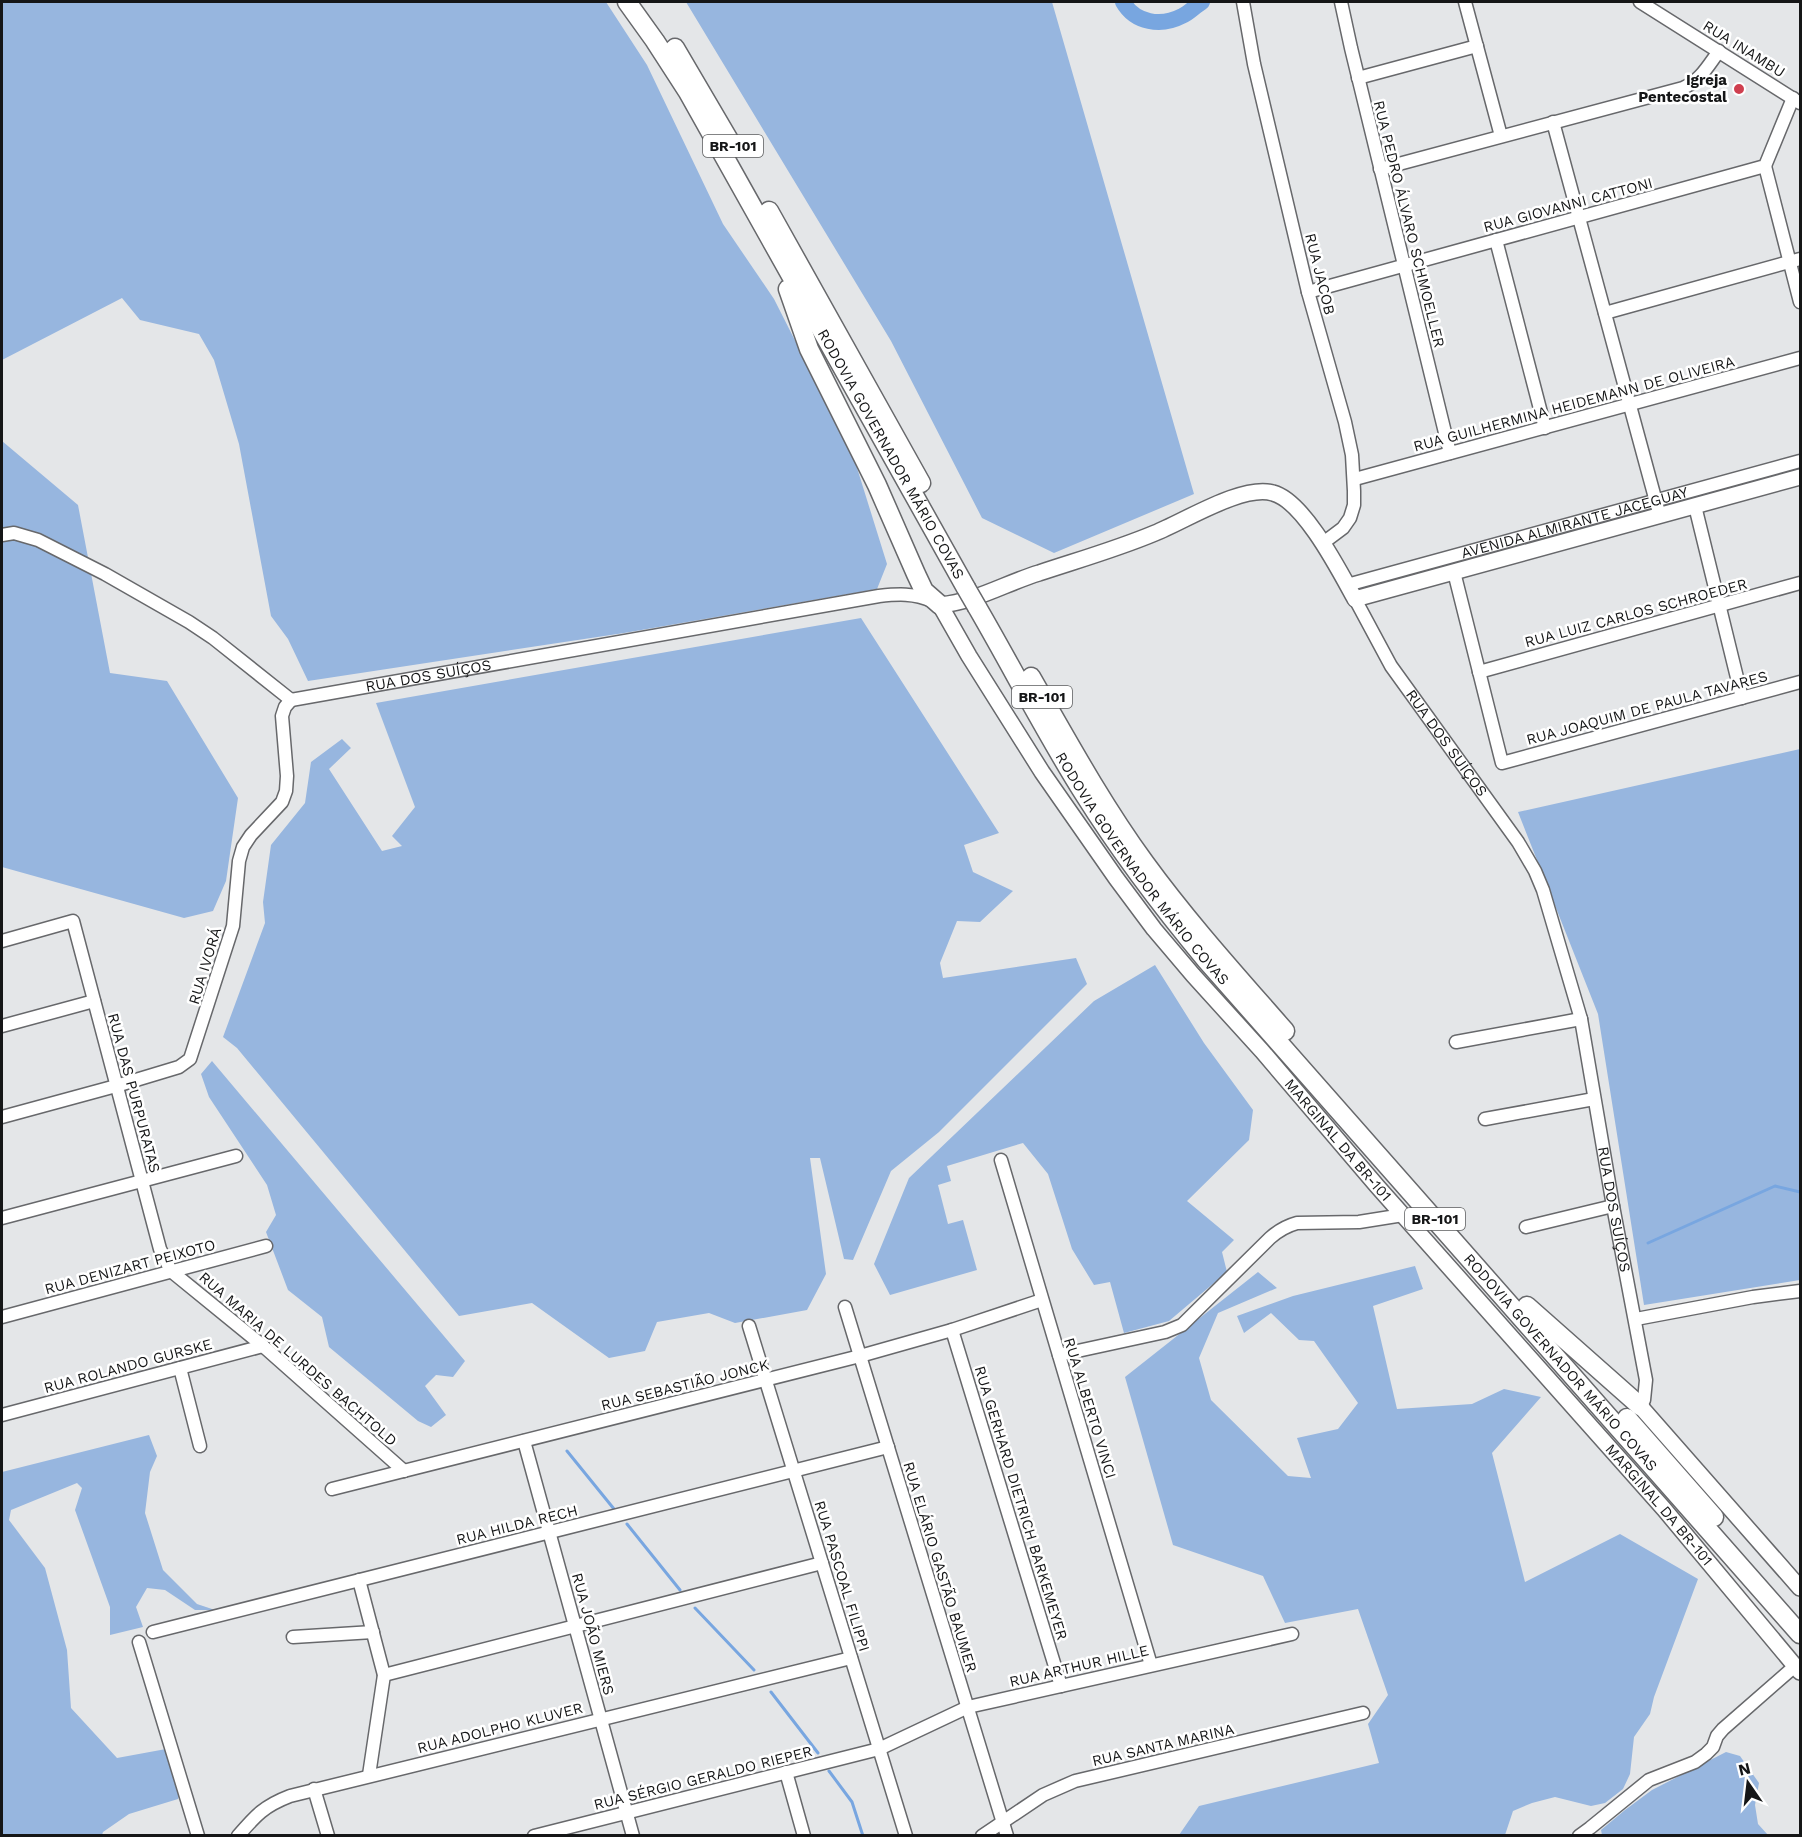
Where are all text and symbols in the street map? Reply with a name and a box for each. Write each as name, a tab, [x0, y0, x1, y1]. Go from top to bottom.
street label: RUA INAMBU	[1700, 17, 1788, 81]
place label: Igreja Pentecostal	[1638, 71, 1727, 106]
marker: Igreja Pentecostal	[1732, 82, 1746, 96]
street label: RUA PEDRO ÁLVARO SCHMOELLER	[1370, 99, 1448, 349]
road number: BR-101	[703, 135, 763, 157]
street label: RUA GIOVANNI CATTONI	[1481, 174, 1655, 236]
street label: RUA JACOB	[1301, 231, 1339, 317]
street label: RODOVIA GOVERNADOR MÁRIO COVAS	[814, 326, 968, 582]
street label: RUA GUILHERMINA HEIDEMANN DE OLIVEIRA	[1411, 352, 1737, 456]
street label: AVENIDA ALMIRANTE JACEGUAY	[1459, 483, 1691, 562]
street label: RUA LUIZ CARLOS SCHROEDER	[1523, 575, 1749, 651]
street label: RUA DOS SUÍÇOS	[364, 656, 493, 696]
street label: RUA JOAQUIM DE PAULA TAVARES	[1524, 667, 1770, 749]
road number: BR-101	[1012, 686, 1072, 708]
street label: RUA DOS SUÍÇOS	[1402, 686, 1491, 800]
street label: RODOVIA GOVERNADOR MÁRIO COVAS	[1052, 749, 1233, 989]
street label: RUA IVORÁ	[185, 925, 225, 1007]
street label: RUA DAS PURPURATAS	[104, 1011, 164, 1175]
street label: MARGINAL DA BR-101	[1281, 1075, 1395, 1205]
street label: RUA DOS SUÍÇOS	[1594, 1145, 1634, 1274]
road number: BR-101	[1405, 1208, 1465, 1230]
street label: RUA DENIZART PEIXOTO	[43, 1236, 217, 1298]
street label: RODOVIA GOVERNADOR MÁRIO COVAS	[1460, 1250, 1661, 1475]
street label: RUA MARIA DE LURDES BACHTOLD	[195, 1268, 401, 1450]
street label: RUA ROLANDO GURSKE	[42, 1335, 214, 1397]
street label: RUA ALBERTO VINCI	[1060, 1335, 1120, 1481]
street label: RUA SEBASTIÃO JONCK	[599, 1355, 771, 1415]
street label: RUA GERHARD DIETRICH BARKEMEYER	[971, 1364, 1071, 1642]
street label: MARGINAL DA BR-101	[1602, 1440, 1716, 1569]
street label: RUA ELÁRIO GASTÃO BAUMER	[899, 1459, 981, 1675]
street label: RUA PASCOAL FILIPPI	[810, 1498, 874, 1654]
street label: RUA HILDA RECH	[454, 1501, 580, 1549]
street label: RUA JOÃO MIERS	[568, 1571, 618, 1697]
street label: RUA ARTHUR HILLE	[1008, 1641, 1150, 1691]
street label: RUA ADOLPHO KLUVER	[415, 1699, 585, 1757]
street label: RUA SANTA MARINA	[1090, 1720, 1236, 1770]
street label: RUA SÉRGIO GERALDO RIEPER	[592, 1742, 814, 1814]
north arrow	[1718, 1753, 1778, 1813]
text: N	[1736, 1758, 1753, 1780]

